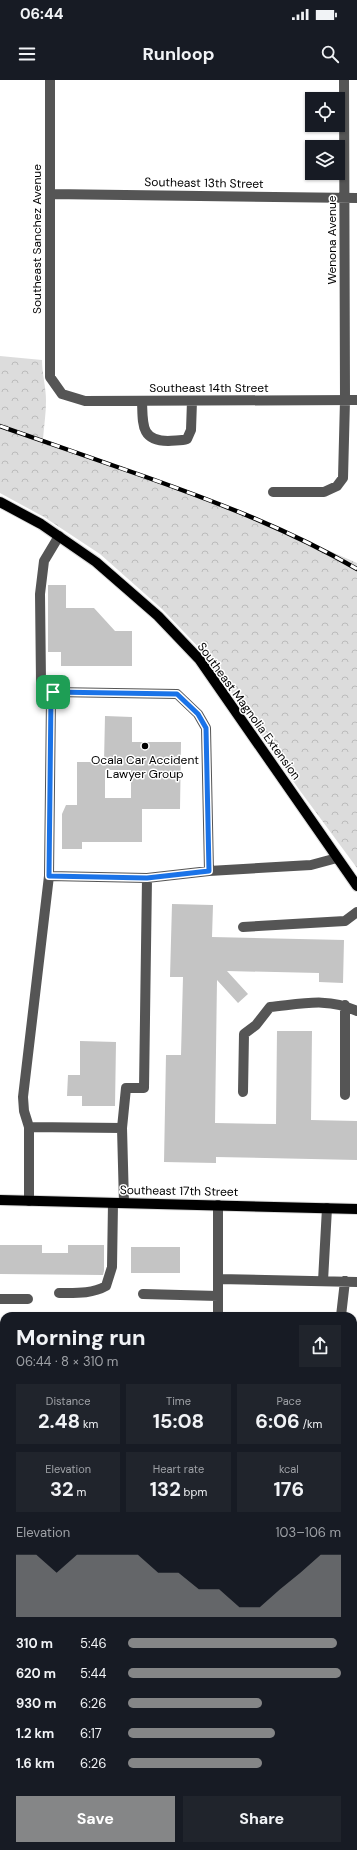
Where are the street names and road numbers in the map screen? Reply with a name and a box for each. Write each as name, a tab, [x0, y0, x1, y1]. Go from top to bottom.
street label: Southeast Sanchez Avenue	[29, 164, 45, 314]
street label: Southeast 13th Street	[144, 174, 264, 192]
street label: Wenona Avenue	[324, 195, 340, 285]
street label: Southeast 14th Street	[149, 380, 269, 396]
street label: Southeast Magnolia Extension	[194, 639, 304, 783]
street label: Southeast 17th Street	[120, 1182, 239, 1200]

